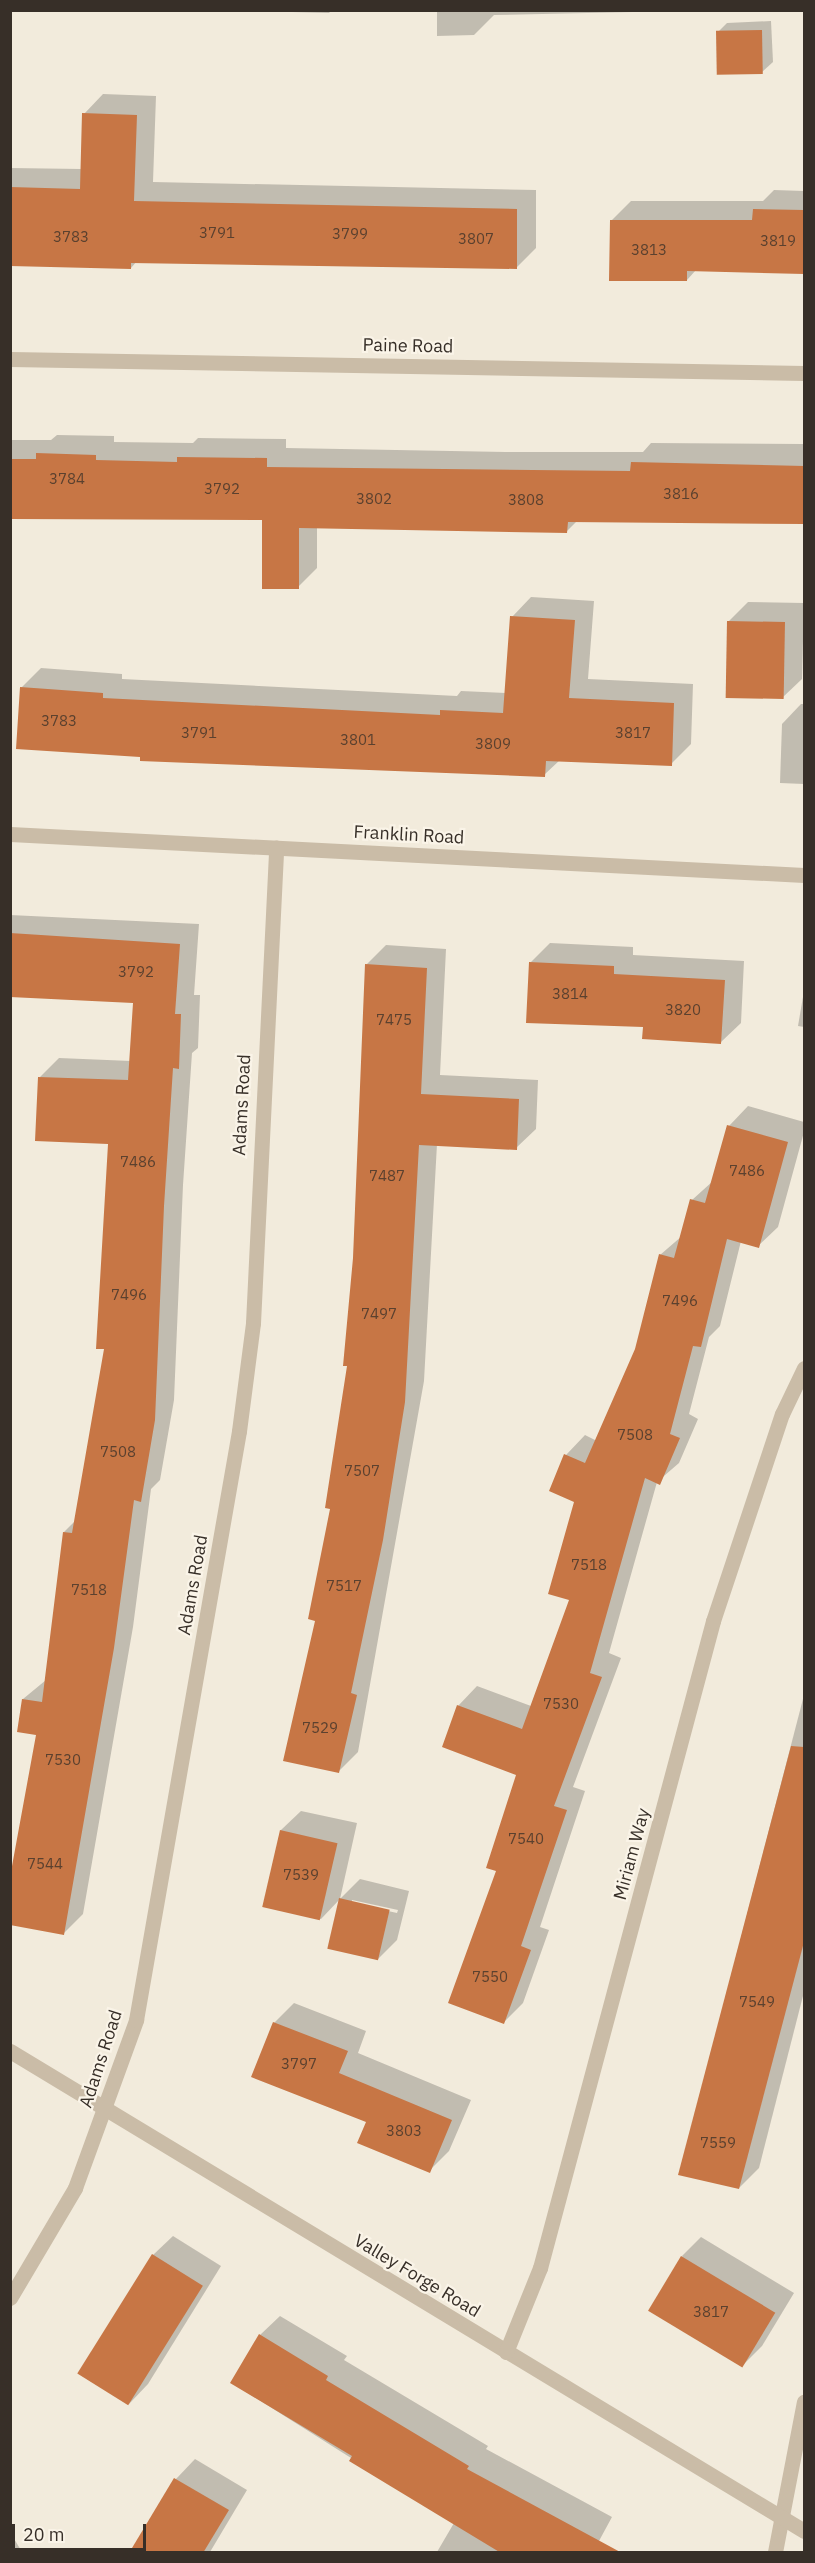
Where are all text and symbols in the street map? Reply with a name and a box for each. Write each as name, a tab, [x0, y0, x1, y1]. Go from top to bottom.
house number: 3791	[199, 224, 235, 242]
house number: 3799	[332, 225, 368, 243]
house number: 3783	[53, 228, 89, 246]
house number: 3807	[458, 230, 494, 248]
house number: 3819	[760, 232, 796, 250]
house number: 3813	[631, 241, 667, 259]
street label: Paine Road	[363, 334, 453, 358]
house number: 3784	[49, 470, 85, 488]
house number: 3792	[204, 480, 240, 498]
house number: 3816	[663, 485, 699, 503]
house number: 3802	[356, 490, 392, 508]
house number: 3808	[508, 491, 544, 509]
house number: 3783	[41, 712, 77, 730]
house number: 3791	[181, 724, 217, 742]
house number: 3817	[615, 724, 651, 742]
house number: 3801	[340, 731, 376, 749]
house number: 3809	[475, 735, 511, 753]
street label: Franklin Road	[353, 821, 465, 849]
house number: 3792	[118, 963, 154, 981]
house number: 3814	[552, 985, 588, 1003]
house number: 3820	[665, 1001, 701, 1019]
house number: 7475	[376, 1011, 412, 1029]
street label: Adams Road	[229, 1054, 255, 1156]
house number: 7486	[120, 1153, 156, 1171]
house number: 7486	[729, 1162, 765, 1180]
house number: 7487	[369, 1167, 405, 1185]
house number: 7496	[111, 1286, 147, 1304]
house number: 7496	[662, 1292, 698, 1310]
house number: 7497	[361, 1305, 397, 1323]
house number: 7508	[617, 1426, 653, 1444]
house number: 7508	[100, 1443, 136, 1461]
house number: 7507	[344, 1462, 380, 1480]
street label: Adams Road	[174, 1533, 212, 1637]
house number: 7518	[571, 1556, 607, 1574]
house number: 7517	[326, 1577, 362, 1595]
house number: 7518	[71, 1581, 107, 1599]
house number: 7530	[543, 1695, 579, 1713]
house number: 7529	[302, 1719, 338, 1737]
house number: 7530	[45, 1751, 81, 1769]
street label: Miriam Way	[609, 1806, 655, 1902]
house number: 7540	[508, 1830, 544, 1848]
house number: 7544	[27, 1855, 63, 1873]
house number: 7539	[283, 1866, 319, 1884]
house number: 7550	[472, 1968, 508, 1986]
house number: 7549	[739, 1993, 775, 2011]
street label: Adams Road	[75, 2007, 127, 2111]
house number: 3797	[281, 2055, 317, 2073]
house number: 3803	[386, 2122, 422, 2140]
house number: 7559	[700, 2134, 736, 2152]
street label: Valley Forge Road	[350, 2230, 484, 2322]
house number: 3817	[693, 2303, 729, 2321]
scale bar	[15, 2512, 148, 2550]
text: 20 m	[23, 2523, 65, 2546]

